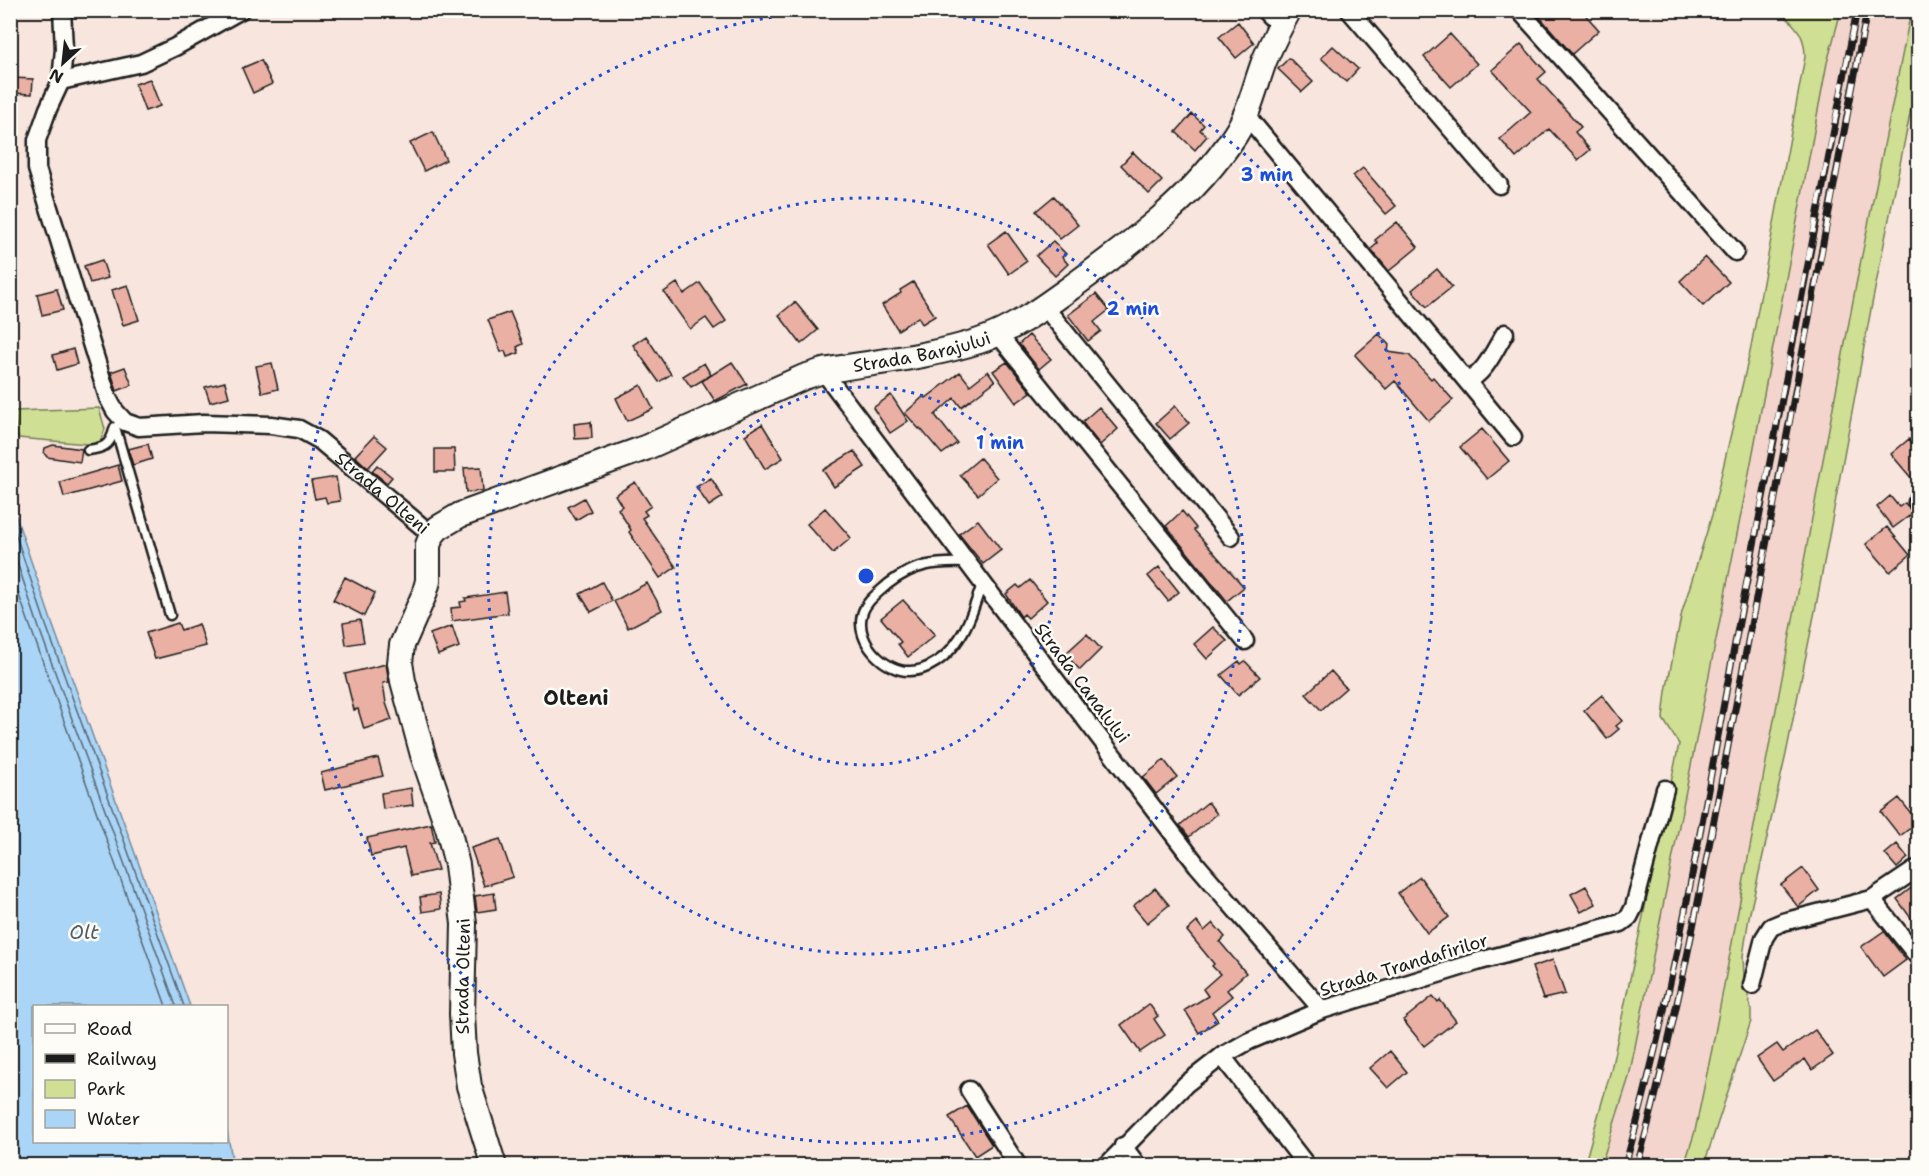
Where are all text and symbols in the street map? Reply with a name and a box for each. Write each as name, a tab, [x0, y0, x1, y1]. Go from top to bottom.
north arrow	[33, 33, 93, 93]
text: N	[46, 64, 67, 88]
text: 3 min	[1241, 163, 1293, 187]
text: 2 min	[1107, 297, 1159, 321]
street label: Strada Barajului	[851, 326, 994, 378]
text: 1 min	[976, 431, 1024, 455]
street label: Strada Olteni	[330, 446, 434, 540]
centre of rings	[856, 566, 876, 586]
street label: Strada Canalului	[1029, 618, 1135, 748]
district label: Olteni	[543, 684, 609, 712]
street label: Strada Olteni	[450, 917, 476, 1035]
water label: Olt	[69, 919, 99, 945]
street label: Strada Trandafirilor	[1317, 928, 1491, 1002]
legend	[33, 1005, 228, 1143]
text: Road	[87, 1017, 132, 1041]
text: Railway	[87, 1047, 157, 1071]
text: Park	[87, 1077, 126, 1101]
text: Water	[87, 1107, 140, 1131]

